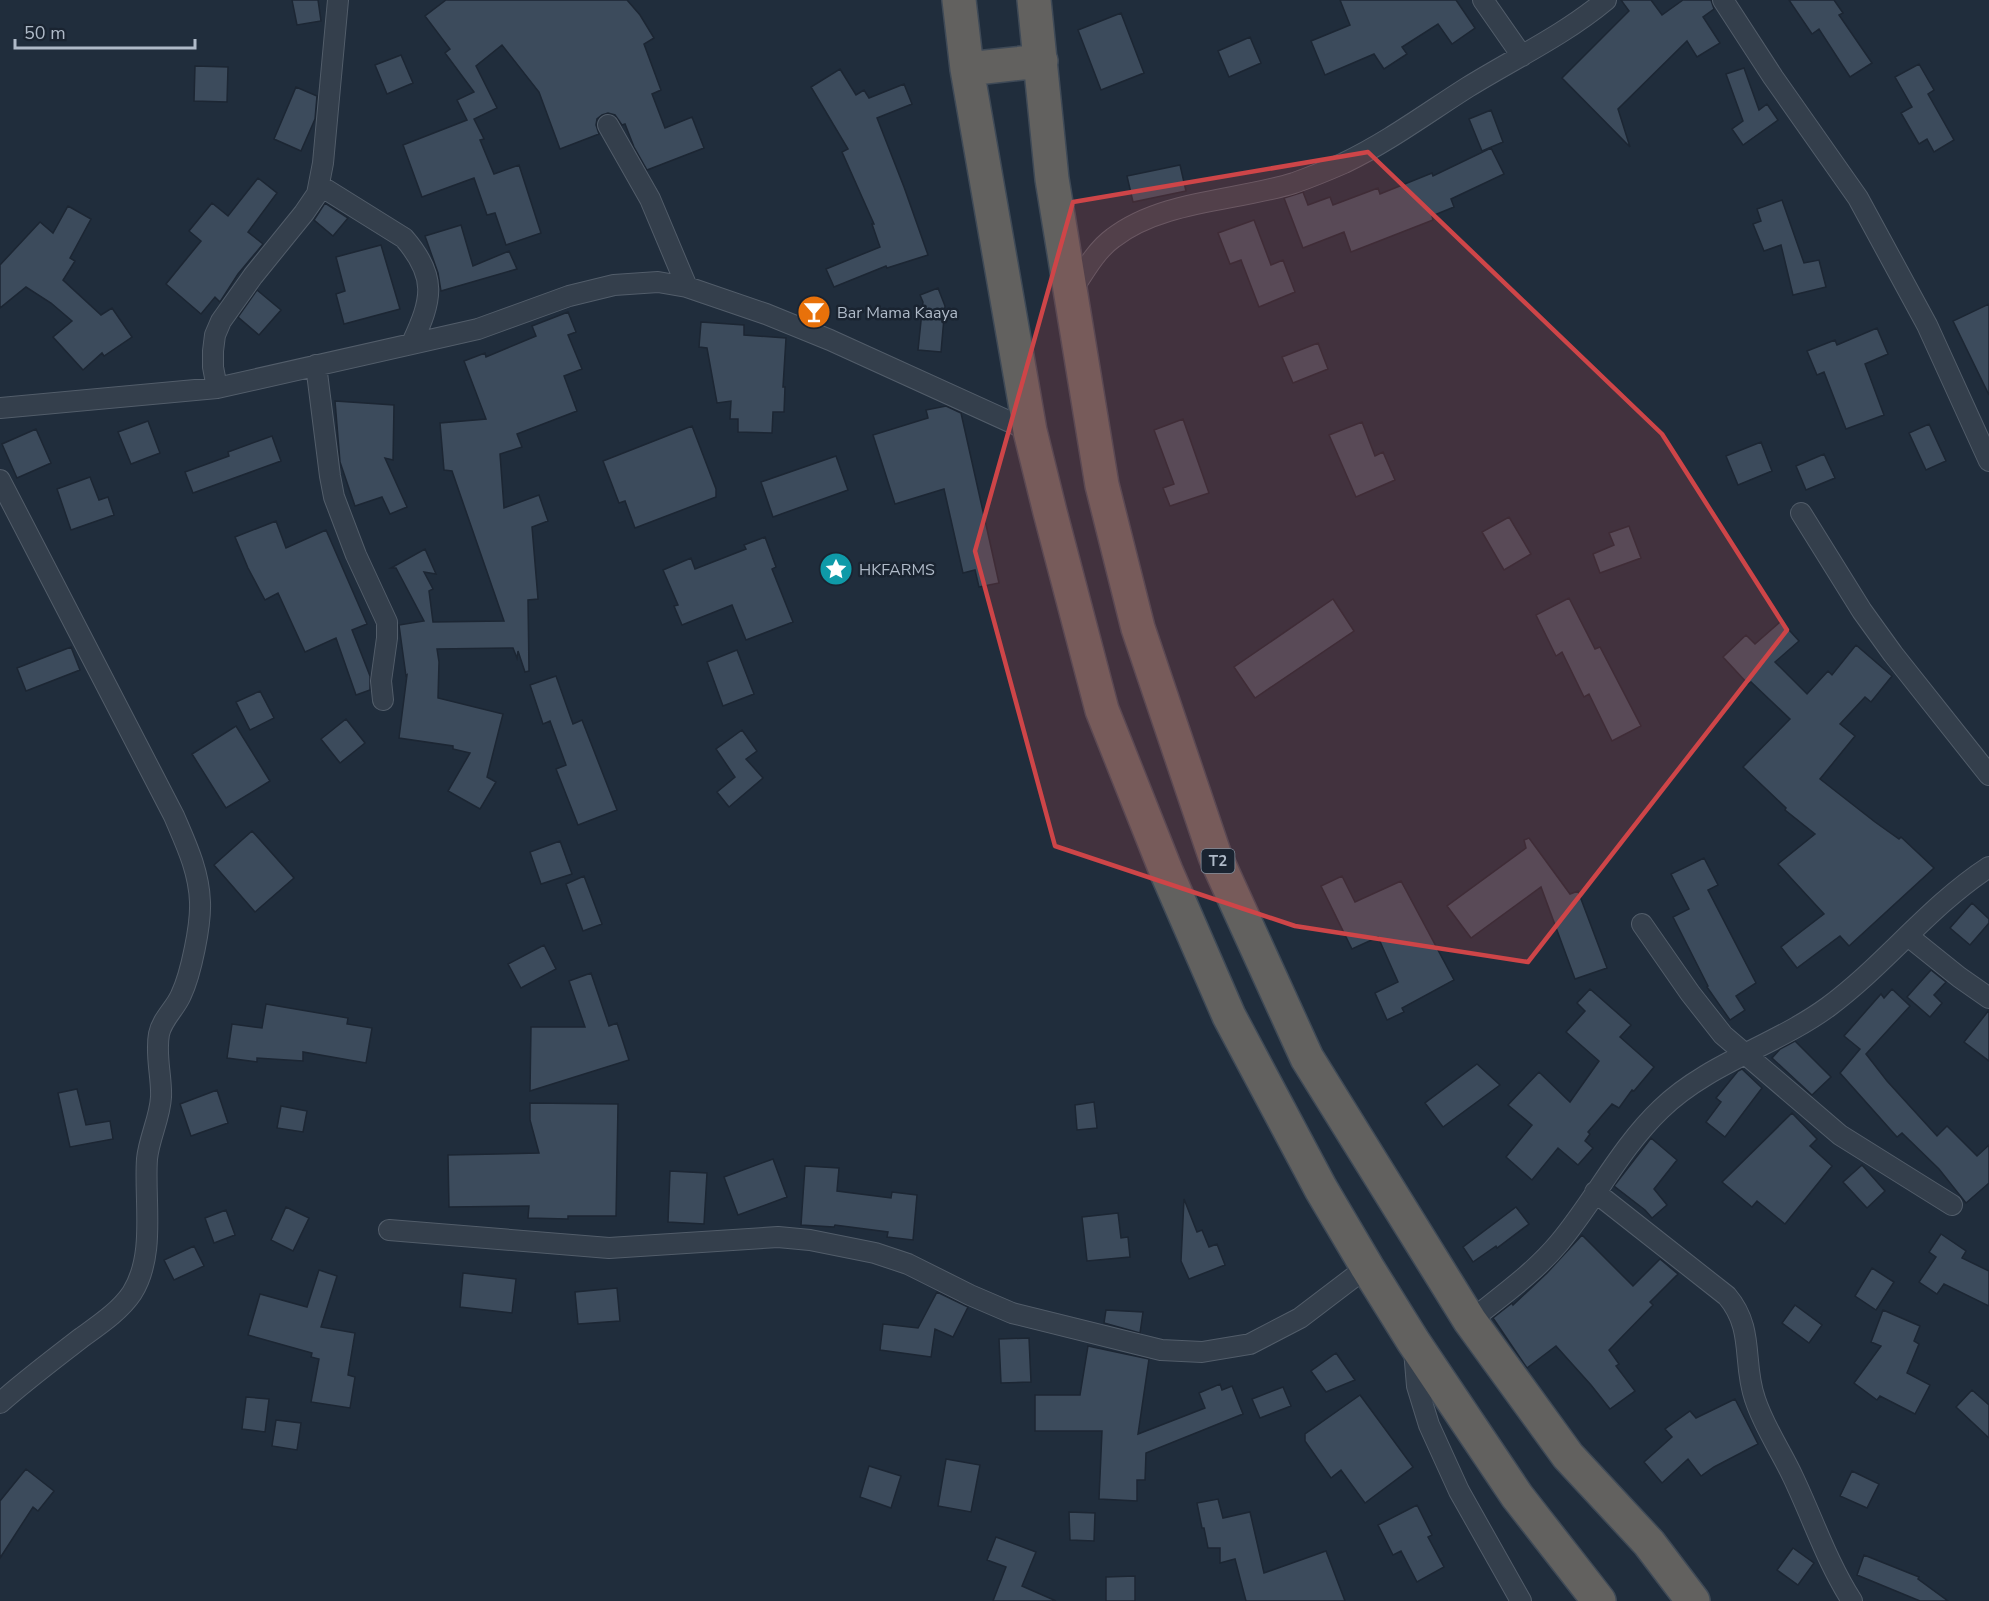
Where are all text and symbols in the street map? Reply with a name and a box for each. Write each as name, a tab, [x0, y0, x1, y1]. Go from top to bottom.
scale bar	[15, 12, 195, 50]
text: 50 m	[24, 21, 66, 45]
bar icon: Bar Mama Kaaya	[796, 294, 832, 330]
place label: Bar Mama Kaaya	[837, 302, 958, 324]
place icon: HKFARMS	[818, 551, 854, 587]
place label: HKFARMS	[859, 559, 935, 581]
road number: T2	[1202, 849, 1234, 873]

